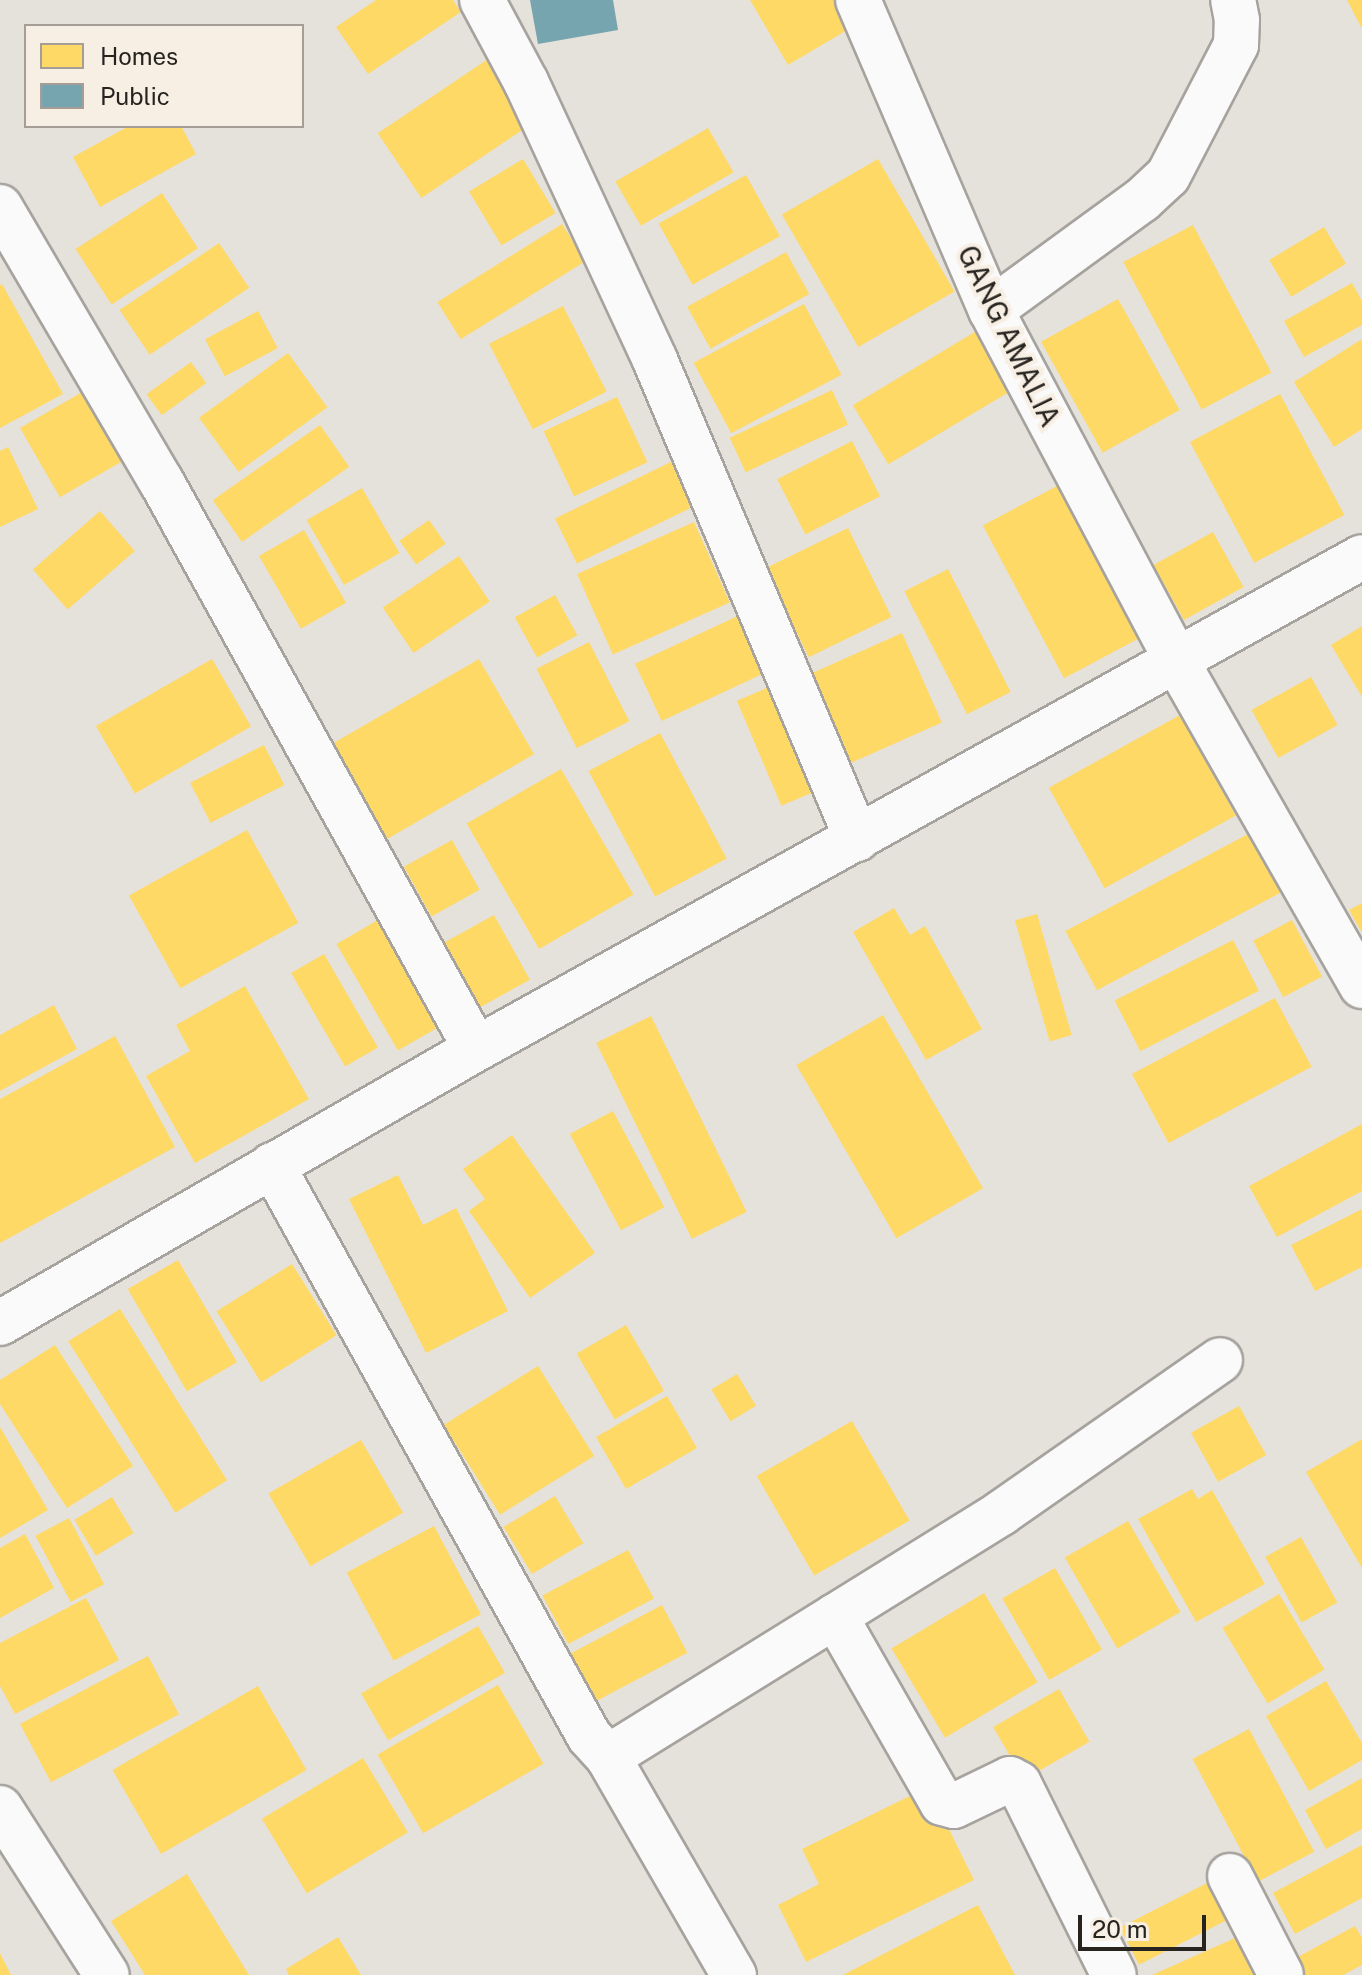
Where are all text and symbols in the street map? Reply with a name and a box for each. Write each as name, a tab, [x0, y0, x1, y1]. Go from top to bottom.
legend	[24, 24, 304, 128]
text: Homes	[100, 42, 178, 70]
text: Public	[100, 82, 170, 110]
street label: GANG AMALIA	[951, 240, 1067, 432]
scale bar	[1082, 1899, 1210, 1949]
text: 20 m	[1092, 1915, 1148, 1943]

